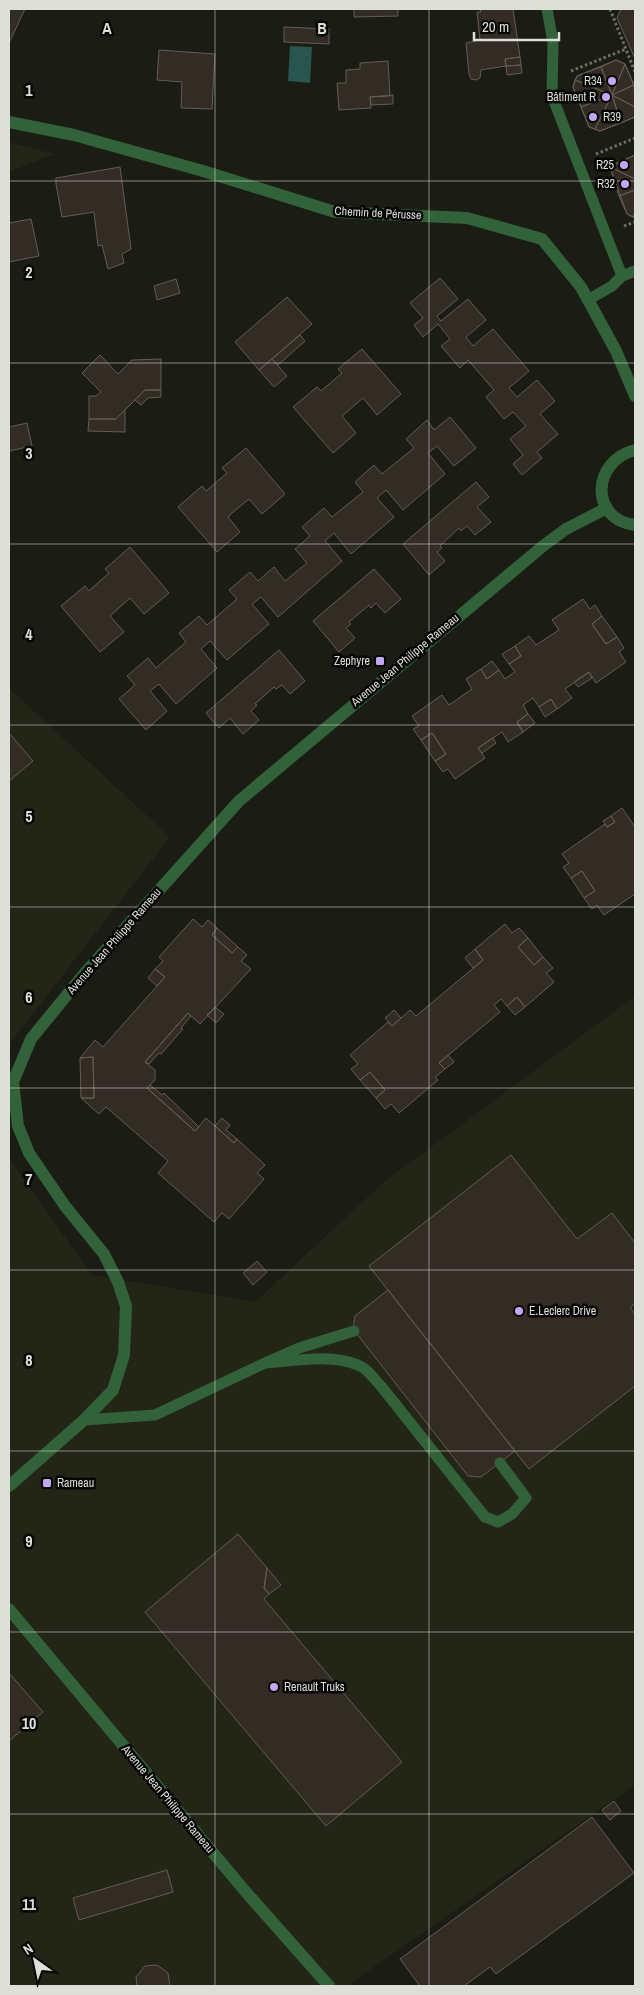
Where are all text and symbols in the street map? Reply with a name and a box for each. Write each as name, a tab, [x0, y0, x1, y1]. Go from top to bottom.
scale bar	[474, 10, 559, 42]
text: 20 m	[482, 16, 509, 37]
text: A	[102, 17, 112, 39]
text: B	[317, 17, 327, 39]
place label: R34	[584, 73, 603, 89]
marker: R34	[606, 75, 618, 87]
text: 1	[25, 79, 33, 101]
place label: Bâtiment R	[547, 89, 596, 105]
marker: Bâtiment R	[600, 91, 612, 103]
place label: R39	[603, 109, 621, 125]
marker: R39	[587, 111, 599, 123]
place label: R25	[596, 157, 615, 173]
marker: R25	[618, 159, 630, 171]
place label: R32	[597, 176, 615, 192]
marker: R32	[619, 178, 631, 190]
street label: Chemin de Pérusse	[334, 203, 422, 223]
text: 2	[25, 261, 33, 283]
text: 3	[25, 442, 33, 464]
street label: Avenue Jean Philippe Rameau	[347, 610, 462, 710]
text: 4	[25, 623, 33, 645]
place label: Zephyre	[334, 653, 370, 669]
marker: Zephyre	[374, 655, 386, 667]
text: 5	[25, 805, 33, 827]
street label: Avenue Jean Philippe Rameau	[63, 884, 165, 998]
text: 6	[25, 986, 33, 1008]
text: 7	[25, 1168, 33, 1190]
place label: E.Leclerc Drive	[529, 1303, 596, 1319]
marker: E.Leclerc Drive	[513, 1305, 525, 1317]
text: 8	[25, 1349, 33, 1371]
place label: Rameau	[57, 1475, 94, 1491]
marker: Rameau	[41, 1477, 53, 1489]
text: 9	[25, 1530, 33, 1552]
place label: Renault Truks	[284, 1679, 345, 1695]
marker: Renault Truks	[268, 1681, 280, 1693]
text: 10	[22, 1712, 36, 1734]
street label: Avenue Jean Philippe Rameau	[118, 1741, 218, 1856]
text: 11	[22, 1893, 37, 1915]
north arrow	[10, 1935, 60, 1985]
text: N	[20, 1939, 36, 1959]

